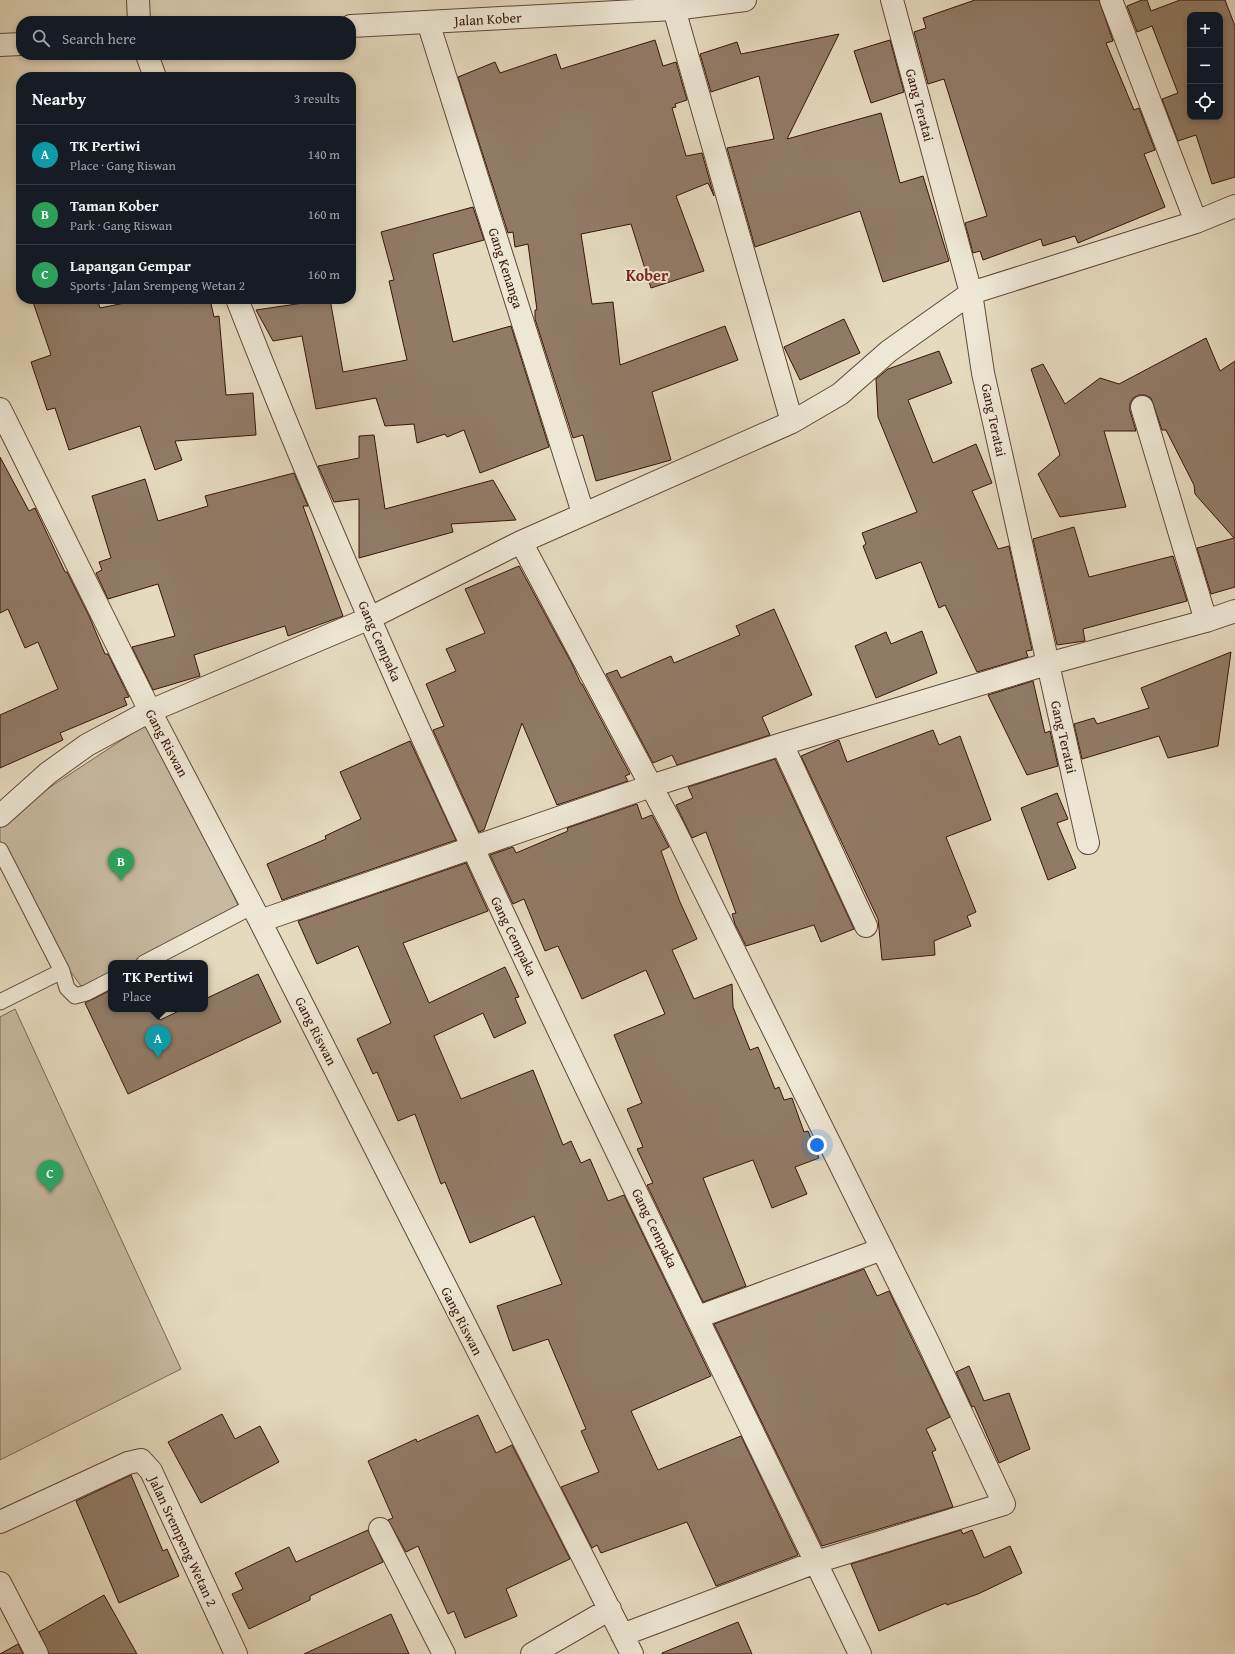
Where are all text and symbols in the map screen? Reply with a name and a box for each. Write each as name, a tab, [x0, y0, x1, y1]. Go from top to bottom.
street label: Jalan Kober	[452, 7, 522, 31]
map controls	[1187, 12, 1223, 120]
button: +	[1187, 12, 1223, 48]
search box	[16, 16, 356, 60]
icon: search	[30, 27, 52, 49]
text: Search here	[62, 28, 136, 49]
button: −	[1187, 48, 1223, 84]
street label: Gang Teratai	[901, 66, 939, 144]
button: locate	[1187, 84, 1223, 120]
text: Nearby	[32, 86, 86, 111]
text: 3 results	[294, 89, 340, 108]
text: TK Pertiwi	[70, 135, 140, 156]
text: A	[41, 145, 49, 164]
text: 140 m	[308, 145, 340, 164]
text: Place · Gang Riswan	[70, 156, 176, 175]
text: Taman Kober	[70, 195, 159, 216]
text: B	[41, 205, 49, 224]
text: 160 m	[308, 205, 340, 224]
text: Park · Gang Riswan	[70, 216, 172, 235]
street label: Gang Kenanga	[484, 225, 529, 311]
text: Lapangan Gempar	[70, 255, 191, 276]
district label: Kober	[626, 263, 669, 287]
text: C	[41, 265, 49, 284]
text: 160 m	[308, 265, 340, 284]
text: Sports · Jalan Srempeng Wetan 2	[70, 276, 245, 295]
street label: Gang Teratai	[976, 382, 1012, 459]
street label: Gang Cempaka	[353, 598, 407, 685]
street label: Gang Teratai	[1046, 699, 1082, 776]
street label: Gang Riswan	[141, 705, 193, 781]
pin: B	[108, 848, 134, 881]
street label: Gang Cempaka	[486, 893, 542, 980]
popup	[108, 960, 208, 1012]
text: TK Pertiwi	[123, 966, 193, 987]
text: Place	[123, 987, 151, 1006]
street label: Gang Riswan	[290, 993, 342, 1069]
pin: A	[145, 1025, 171, 1058]
your location	[807, 1135, 827, 1155]
pin: C	[37, 1160, 63, 1193]
street label: Gang Cempaka	[627, 1185, 683, 1272]
street label: Gang Riswan	[436, 1283, 488, 1359]
street label: Jalan Srempeng Wetan 2	[143, 1471, 222, 1610]

